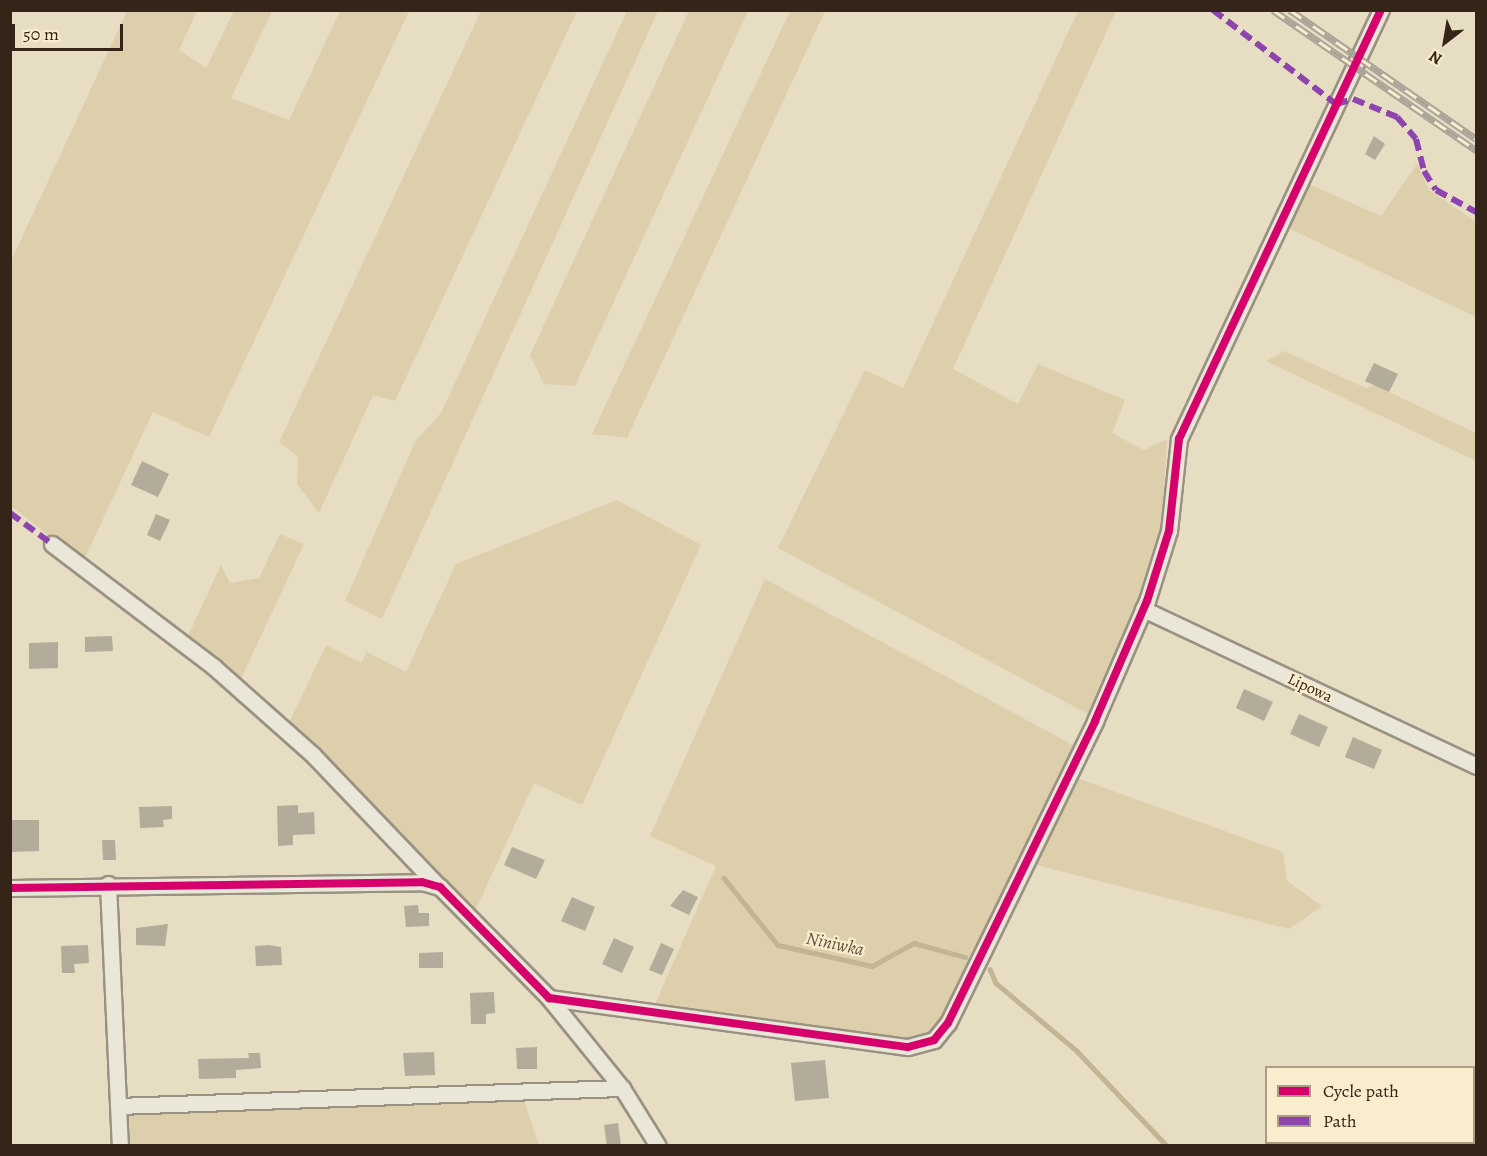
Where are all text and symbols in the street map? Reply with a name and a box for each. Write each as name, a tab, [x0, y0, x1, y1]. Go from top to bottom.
scale bar	[15, 12, 126, 50]
north arrow	[1415, 12, 1475, 72]
text: 50 m	[23, 22, 59, 46]
text: N	[1425, 45, 1446, 70]
street label: Lipowa	[1285, 669, 1335, 707]
water label: Niniwka	[804, 927, 866, 961]
legend	[1265, 1066, 1475, 1144]
text: Cycle path	[1323, 1079, 1399, 1103]
text: Path	[1323, 1109, 1357, 1133]

